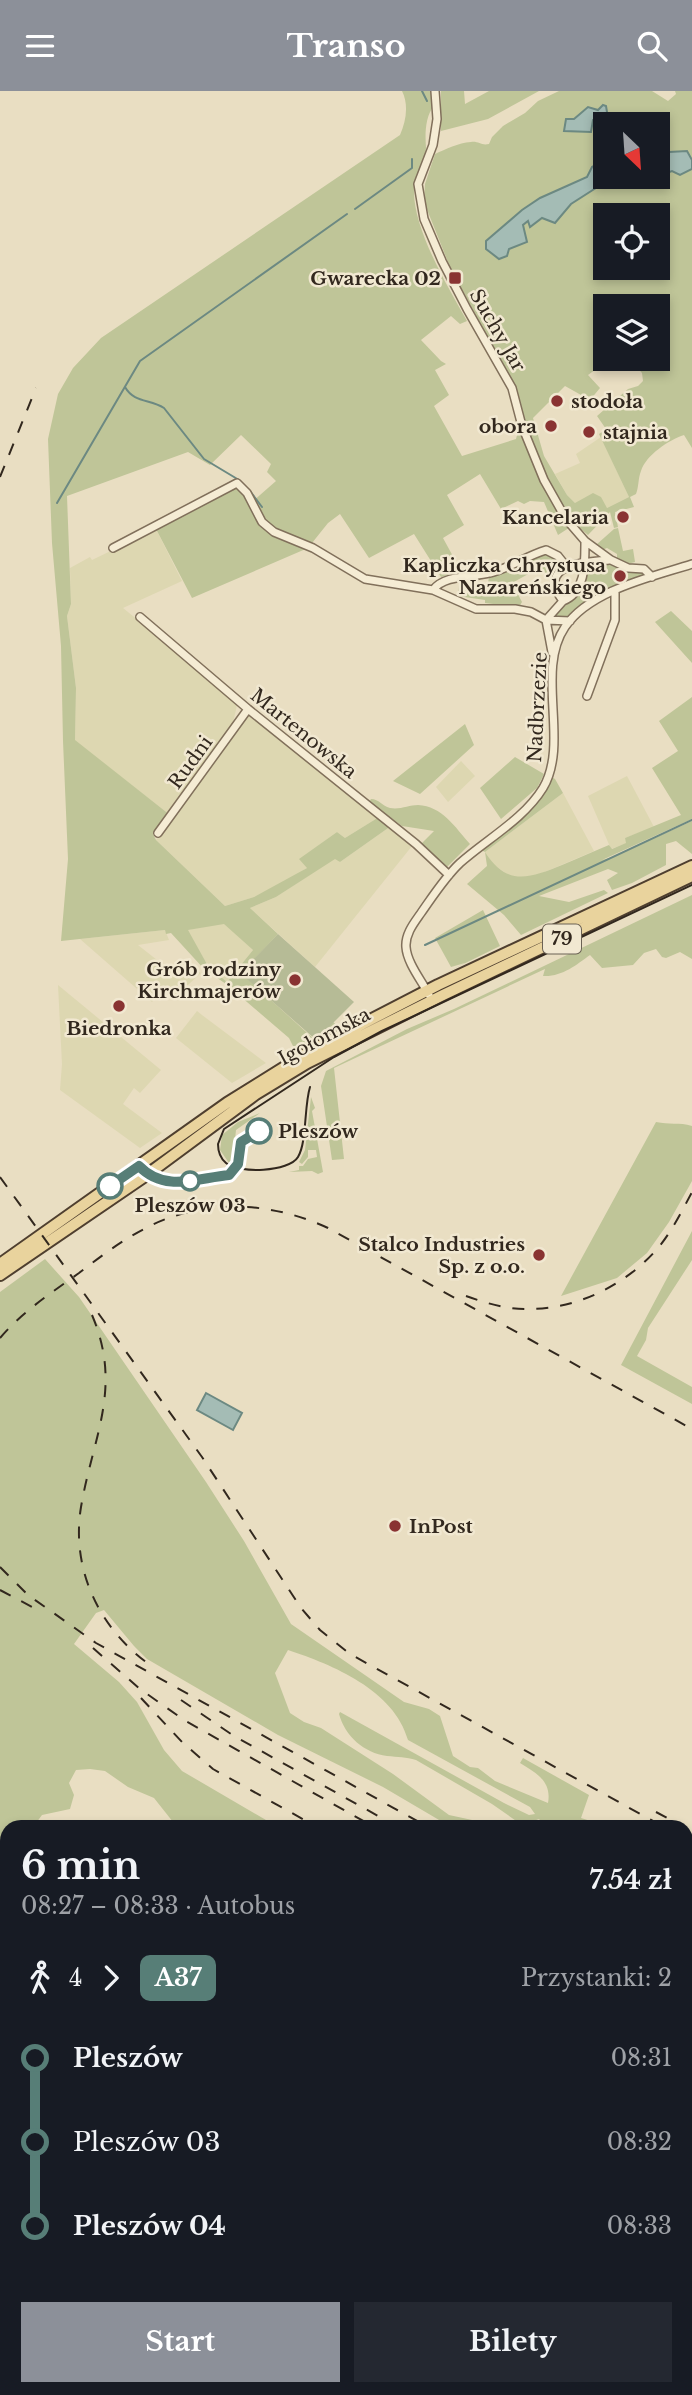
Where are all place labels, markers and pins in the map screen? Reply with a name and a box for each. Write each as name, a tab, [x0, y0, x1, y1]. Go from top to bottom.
place label: Gwarecka 02	[310, 267, 441, 290]
marker: Gwarecka 02	[447, 270, 463, 286]
place label: stodoła	[571, 390, 643, 413]
marker: stodoła	[549, 393, 565, 409]
place label: obora	[479, 415, 537, 438]
marker: obora	[543, 418, 559, 434]
place label: stajnia	[603, 421, 668, 444]
marker: stajnia	[581, 424, 597, 440]
place label: Kancelaria	[502, 506, 609, 529]
marker: Kancelaria	[615, 509, 631, 525]
place label: Kapliczka Chrystusa Nazareńskiego	[403, 554, 606, 599]
marker: Kapliczka Chrystusa Nazareńskiego	[612, 568, 628, 584]
place label: Grób rodziny Kirchmajerów	[137, 958, 282, 1003]
marker: Grób rodziny Kirchmajerów	[287, 972, 303, 988]
marker: Biedronka	[111, 998, 127, 1014]
place label: Biedronka	[66, 1017, 172, 1040]
marker: Pleszów	[246, 1118, 272, 1144]
place label: Pleszów	[278, 1120, 358, 1143]
marker: Pleszów 03	[180, 1171, 200, 1191]
unlabelled marker	[97, 1173, 123, 1199]
place label: Pleszów 03	[134, 1194, 246, 1217]
place label: Stalco Industries Sp. z o.o.	[358, 1233, 525, 1278]
marker: Stalco Industries Sp. z o.o.	[531, 1247, 547, 1263]
place label: InPost	[409, 1515, 474, 1538]
marker: InPost	[387, 1518, 403, 1534]

